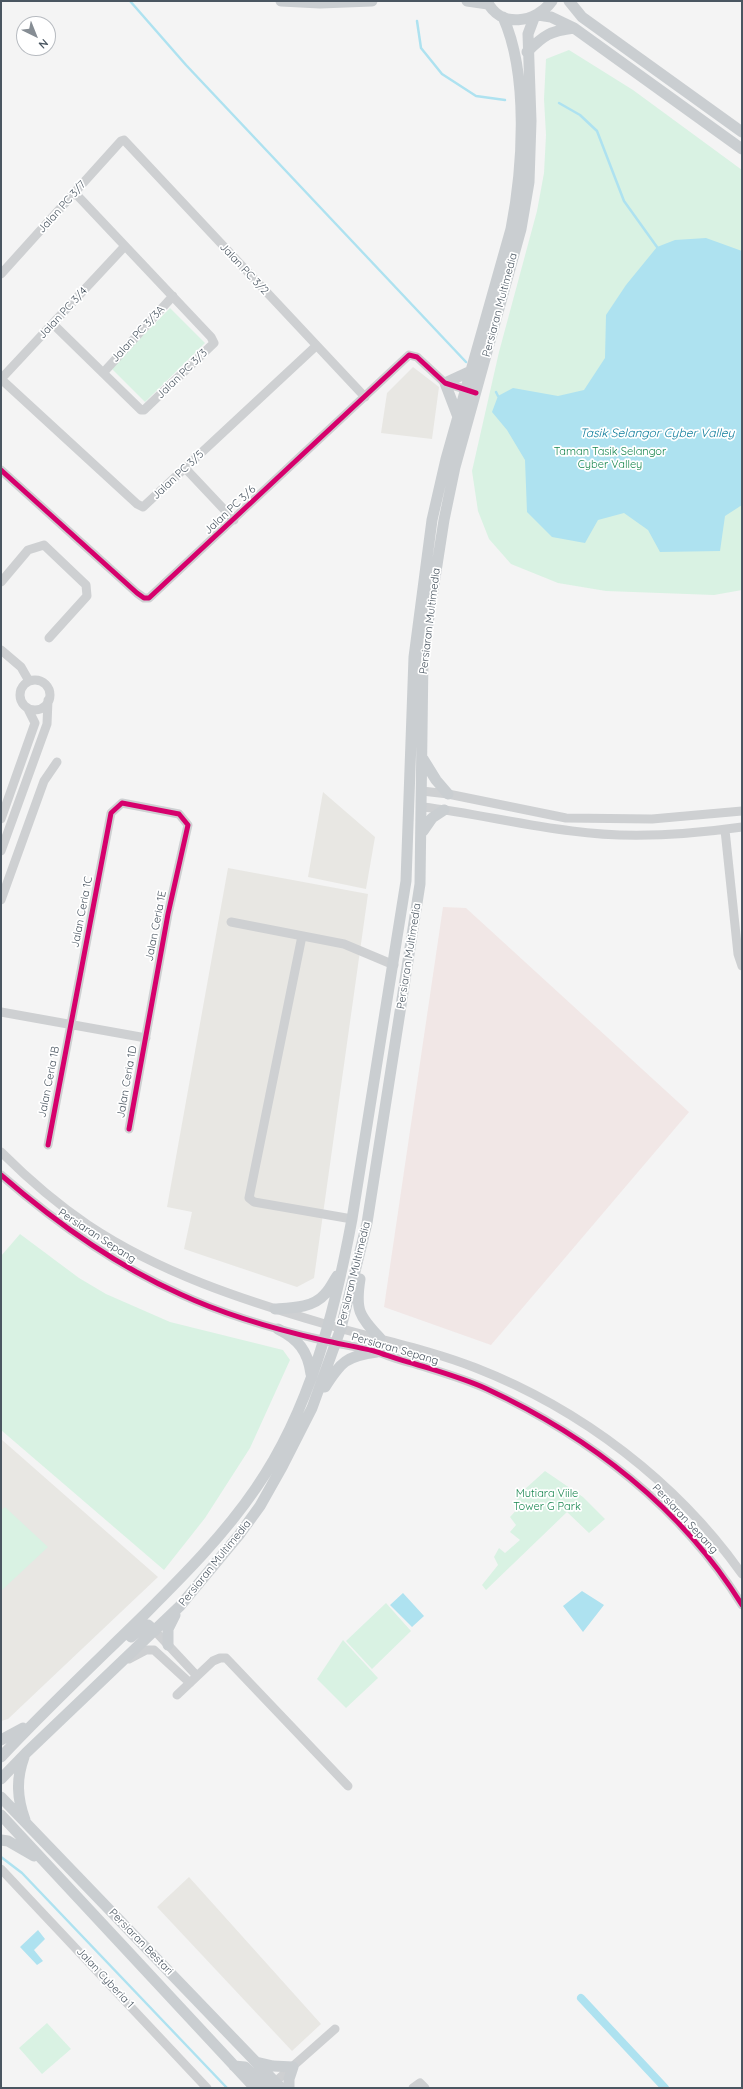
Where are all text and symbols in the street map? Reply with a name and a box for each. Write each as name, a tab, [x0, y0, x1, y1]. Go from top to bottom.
north arrow	[16, 16, 56, 56]
text: N	[36, 36, 51, 52]
street label: Jalan PC 3/7	[35, 178, 89, 236]
street label: Jalan PC 3/2	[217, 240, 271, 298]
street label: Persiaran Multimedia	[480, 252, 520, 358]
street label: Jalan PC 3/4	[36, 285, 90, 341]
street label: Jalan PC 3/3A	[108, 303, 168, 365]
street label: Jalan PC 3/3	[154, 346, 210, 402]
water label: Tasik Selangor Cyber Valley	[580, 426, 734, 440]
park label: Taman Tasik Selangor Cyber Valley	[554, 445, 666, 471]
street label: Jalan PC 3/5	[149, 448, 207, 502]
street label: Jalan PC 3/6	[201, 483, 259, 537]
street label: Persiaran Multimedia	[417, 567, 443, 675]
street label: Jalan Ceria 1C	[69, 875, 95, 949]
street label: Jalan Ceria 1E	[143, 890, 169, 962]
street label: Persiaran Multimedia	[394, 902, 424, 1010]
street label: Jalan Ceria 1B	[36, 1045, 62, 1119]
street label: Jalan Ceria 1D	[114, 1045, 140, 1119]
street label: Persiaran Sepang	[56, 1206, 138, 1266]
street label: Persiaran Multimedia	[335, 1220, 373, 1328]
street label: Persiaran Sepang	[350, 1330, 440, 1368]
street label: Persiaran Sepang	[649, 1482, 721, 1556]
park label: Mutiara Viile Tower G Park	[513, 1487, 581, 1513]
street label: Persiaran Multimedia	[176, 1517, 254, 1609]
street label: Persiaran Bestari	[106, 1906, 176, 1978]
street label: Jalan Cyberia 1	[74, 1945, 136, 2011]

